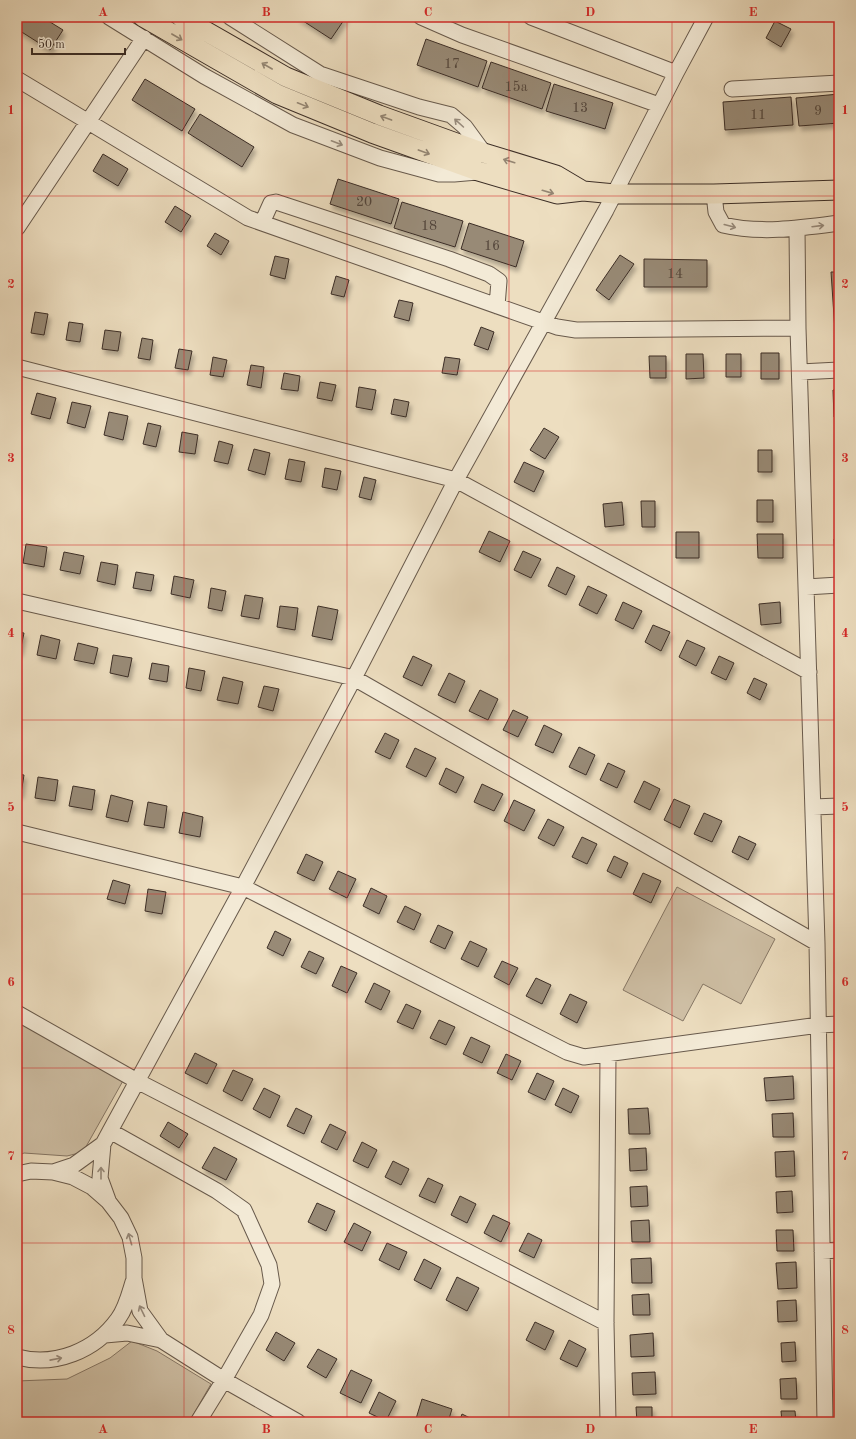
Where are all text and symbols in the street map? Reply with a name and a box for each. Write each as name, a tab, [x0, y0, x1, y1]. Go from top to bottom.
text: A	[98, 6, 108, 19]
text: B	[261, 6, 271, 19]
text: C	[424, 6, 432, 19]
text: D	[585, 6, 595, 19]
text: E	[749, 6, 758, 19]
scale bar	[32, 30, 125, 56]
one-way arrow	[171, 33, 183, 41]
text: 50 m	[38, 38, 65, 51]
house number: 17	[444, 57, 460, 71]
one-way arrow	[261, 62, 273, 70]
house number: 15а	[504, 80, 528, 94]
house number: 13	[572, 101, 588, 115]
one-way arrow	[297, 102, 309, 109]
text: 1	[7, 104, 15, 117]
house number: 9	[814, 104, 822, 118]
text: 1	[841, 104, 849, 117]
house number: 11	[750, 108, 766, 122]
one-way arrow	[381, 113, 393, 121]
one-way arrow	[454, 118, 465, 127]
one-way arrow	[330, 139, 342, 147]
one-way arrow	[418, 149, 430, 157]
one-way arrow	[503, 157, 516, 164]
one-way arrow	[542, 189, 555, 196]
house number: 20	[356, 195, 372, 209]
house number: 18	[421, 219, 437, 233]
one-way arrow	[811, 222, 824, 230]
one-way arrow	[723, 223, 736, 231]
house number: 16	[484, 239, 500, 253]
house number: 14	[667, 267, 683, 281]
text: 2	[7, 278, 15, 291]
text: 2	[841, 278, 849, 291]
text: 3	[7, 452, 15, 465]
text: 3	[841, 452, 849, 465]
text: 4	[7, 627, 15, 640]
text: 4	[841, 627, 849, 640]
text: 5	[7, 801, 15, 814]
text: 5	[841, 801, 849, 814]
text: 6	[7, 976, 15, 989]
text: 6	[841, 976, 849, 989]
text: 7	[7, 1150, 15, 1163]
text: 7	[841, 1150, 849, 1163]
one-way arrow	[97, 1167, 105, 1180]
one-way arrow	[126, 1233, 133, 1246]
one-way arrow	[138, 1306, 145, 1318]
text: 8	[7, 1324, 15, 1337]
text: 8	[841, 1324, 849, 1337]
one-way arrow	[49, 1354, 62, 1362]
text: A	[98, 1423, 108, 1436]
text: B	[261, 1423, 271, 1436]
text: C	[424, 1423, 432, 1436]
text: D	[585, 1423, 595, 1436]
text: E	[749, 1423, 758, 1436]

